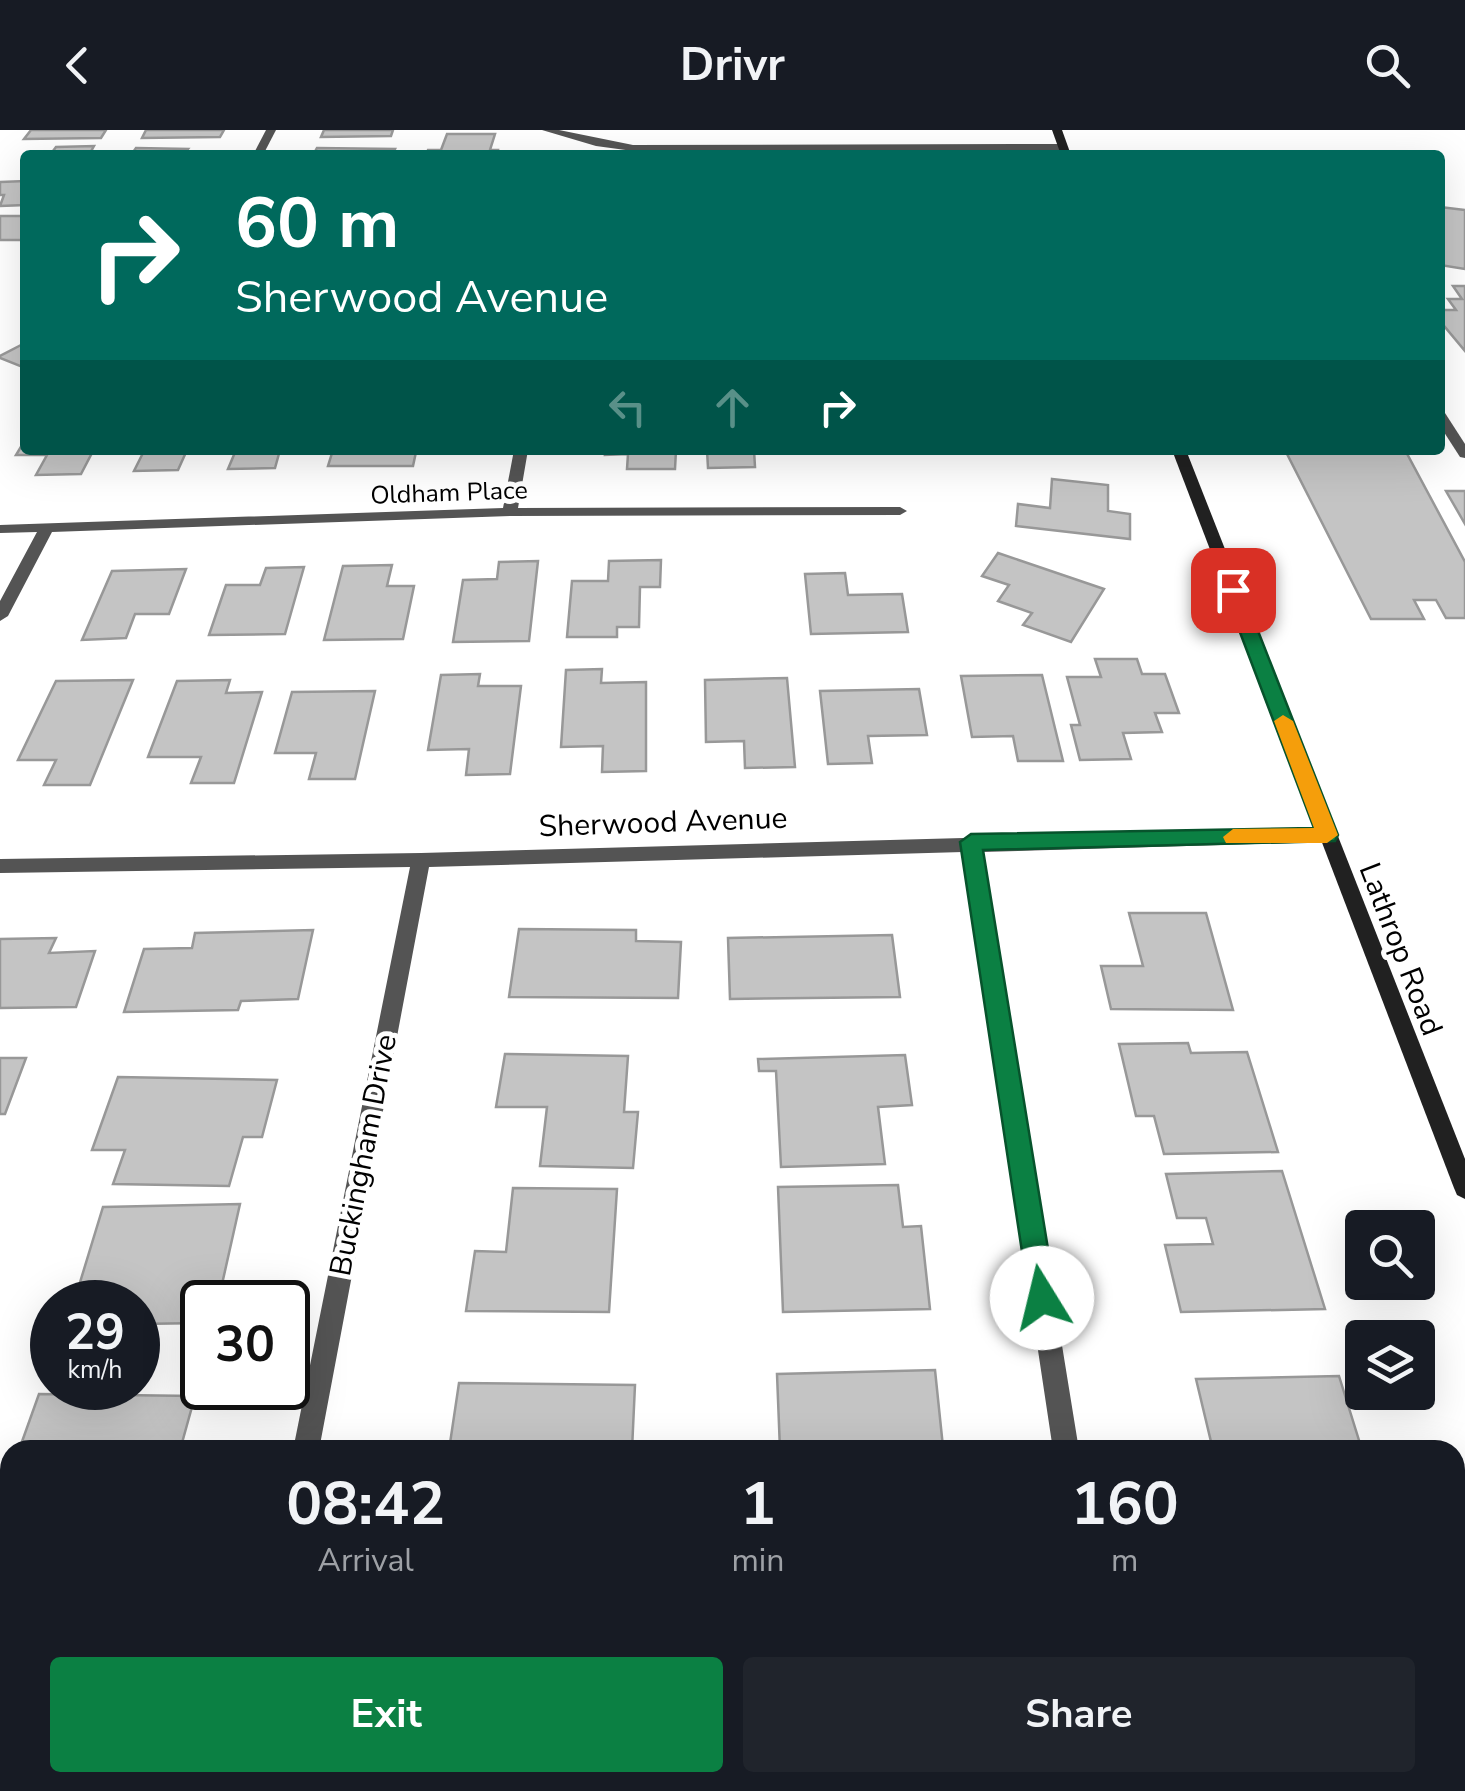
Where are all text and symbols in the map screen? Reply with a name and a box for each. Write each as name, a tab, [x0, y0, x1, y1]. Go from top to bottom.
text: Drivr	[680, 35, 785, 96]
icon: back	[50, 38, 105, 93]
icon: search	[1360, 38, 1415, 93]
text: 60 m	[235, 176, 399, 272]
icon: right	[70, 190, 200, 320]
text: Sherwood Avenue	[235, 267, 608, 328]
icon: left	[600, 380, 655, 435]
icon: ahead	[705, 380, 760, 435]
icon: right	[810, 380, 865, 435]
street label: Oldham Place	[370, 473, 528, 513]
pin	[1191, 548, 1276, 633]
icon: arrive	[1206, 563, 1261, 618]
street label: Sherwood Avenue	[538, 798, 788, 847]
street label: Lathrop Road	[1349, 857, 1452, 1041]
street label: Buckingham Drive	[320, 1031, 407, 1279]
map controls	[1345, 1210, 1435, 1410]
button: search	[1345, 1210, 1435, 1300]
position arrow	[990, 1246, 1094, 1350]
speed limit sign: 30	[180, 1280, 310, 1410]
text: 29	[65, 1298, 125, 1367]
button: layers	[1345, 1320, 1435, 1410]
text: km/h	[67, 1353, 123, 1387]
text: 08:42	[286, 1463, 445, 1545]
text: 1	[740, 1463, 776, 1545]
text: 160	[1071, 1463, 1179, 1545]
text: Arrival	[318, 1539, 414, 1582]
text: min	[731, 1539, 784, 1582]
text: m	[1111, 1539, 1138, 1582]
button: Exit	[50, 1657, 723, 1772]
button: Share	[743, 1657, 1415, 1772]

